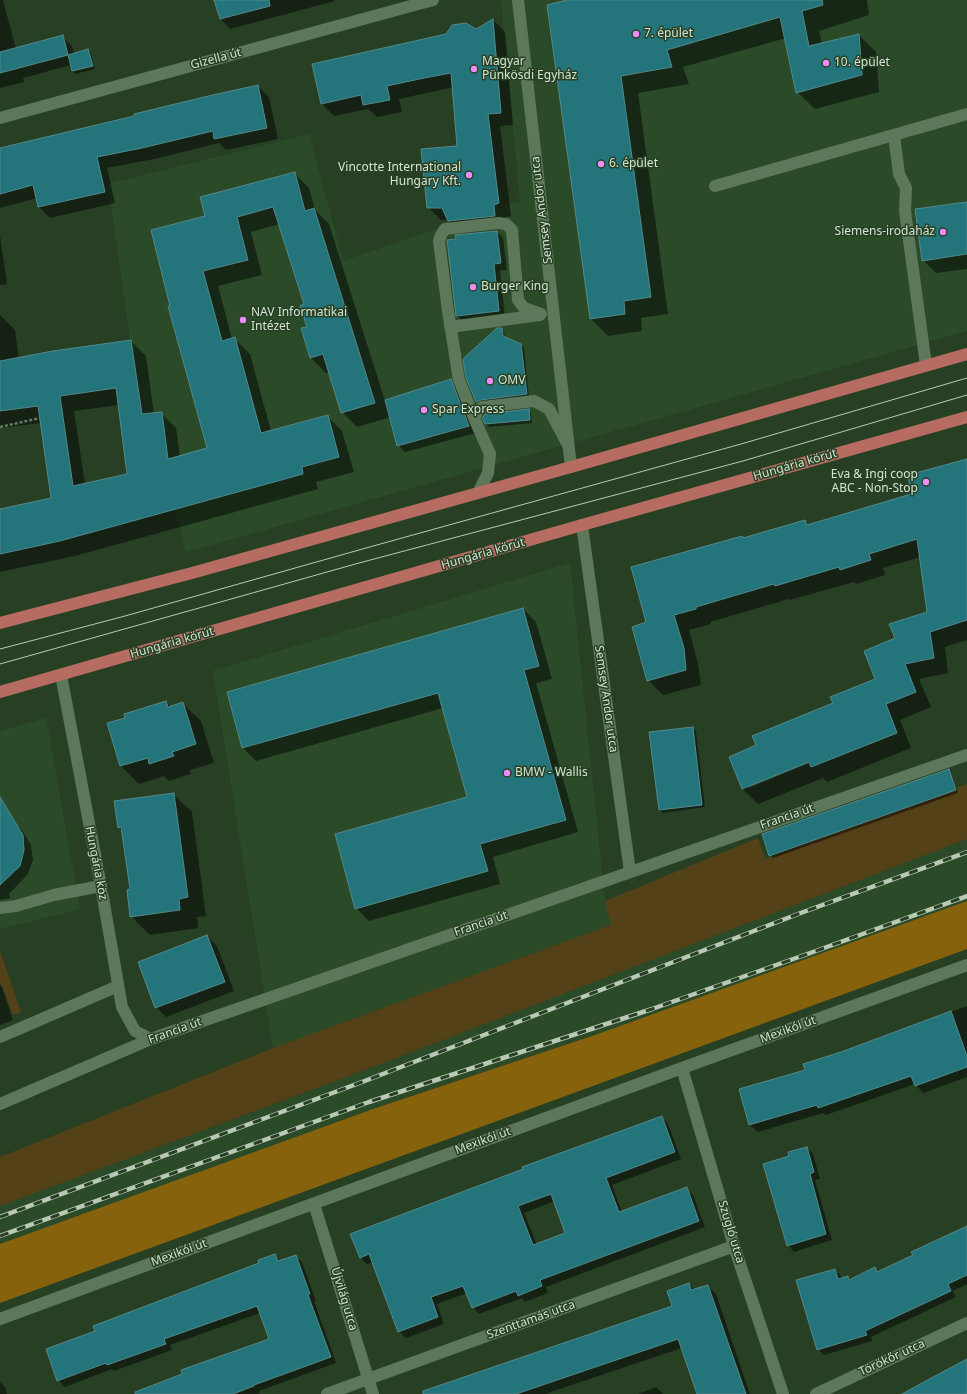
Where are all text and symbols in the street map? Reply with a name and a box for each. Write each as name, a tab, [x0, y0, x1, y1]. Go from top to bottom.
place label: 7. épület	[644, 27, 693, 41]
marker: 7. épület	[631, 29, 641, 39]
street label: Gizella út	[189, 45, 243, 73]
place label: Magyar Pünkösdi Egyház	[482, 55, 577, 83]
place label: 10. épület	[834, 56, 890, 70]
marker: 10. épület	[821, 58, 831, 68]
marker: Magyar Pünkösdi Egyház	[469, 64, 479, 74]
street label: Semsey Andor utca	[528, 155, 556, 265]
place label: 6. épület	[609, 157, 658, 171]
marker: 6. épület	[596, 159, 606, 169]
place label: Vincotte International Hungary Kft.	[338, 161, 461, 189]
marker: Vincotte International Hungary Kft.	[464, 170, 474, 180]
place label: Siemens-irodaház	[835, 225, 935, 239]
marker: Siemens-irodaház	[938, 227, 948, 237]
place label: Burger King	[481, 280, 549, 294]
marker: Burger King	[468, 282, 478, 292]
place label: NAV Informatikai Intézet	[251, 306, 347, 334]
marker: NAV Informatikai Intézet	[238, 315, 248, 325]
place label: OMV	[498, 374, 525, 388]
marker: OMV	[485, 376, 495, 386]
place label: Spar Express	[432, 403, 504, 417]
marker: Spar Express	[419, 405, 429, 415]
street label: Hungária körút	[752, 446, 838, 484]
place label: Eva & Ingi coop ABC - Non-Stop	[831, 468, 918, 496]
marker: Eva & Ingi coop ABC - Non-Stop	[921, 477, 931, 487]
street label: Hungária körút	[440, 535, 526, 573]
street label: Hungária körút	[129, 624, 215, 662]
street label: Semsey Andor utca	[591, 644, 621, 754]
place label: BMW - Wallis	[515, 766, 588, 780]
marker: BMW - Wallis	[502, 768, 512, 778]
street label: Francia út	[758, 801, 816, 833]
street label: Hungária köz	[82, 825, 110, 901]
street label: Francia út	[452, 908, 510, 940]
street label: Mexikói út	[758, 1013, 818, 1047]
street label: Francia út	[146, 1015, 204, 1047]
street label: Mexikói út	[453, 1124, 513, 1158]
street label: Szugló utca	[715, 1199, 747, 1265]
street label: Mexikói út	[149, 1236, 209, 1270]
street label: Újvilág utca	[328, 1266, 360, 1332]
street label: Szenttamás utca	[485, 1297, 577, 1343]
street label: Törökőr utca	[857, 1336, 927, 1380]

